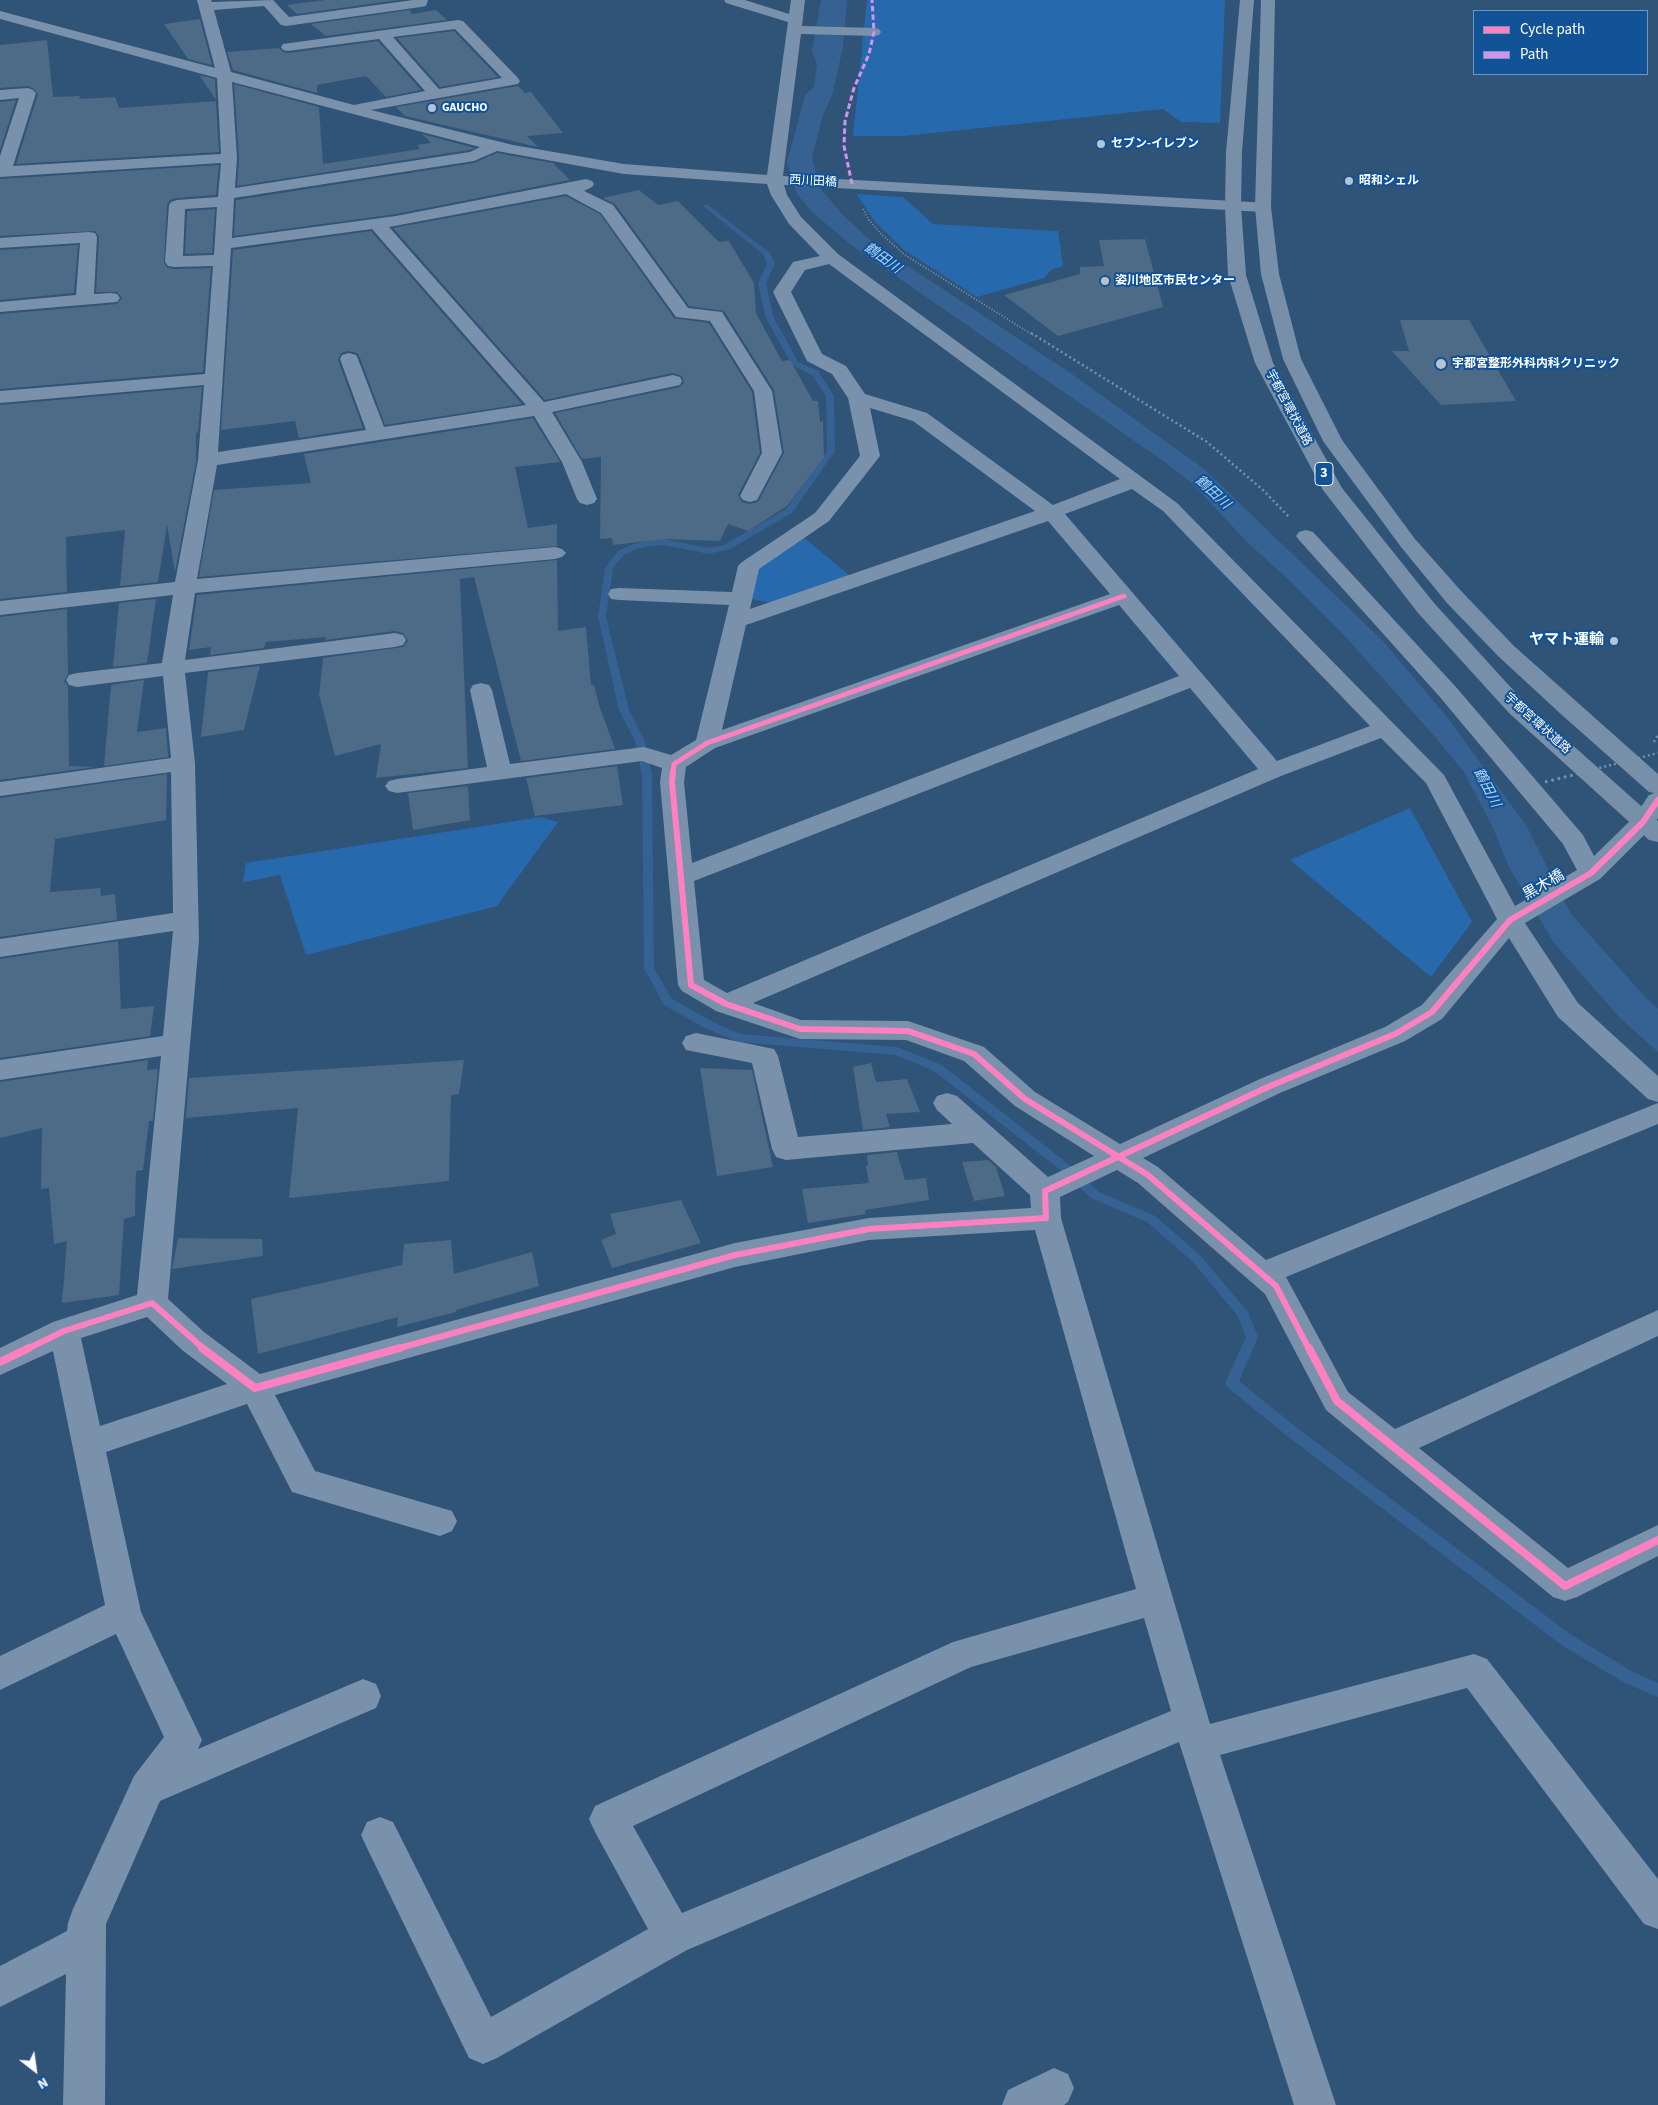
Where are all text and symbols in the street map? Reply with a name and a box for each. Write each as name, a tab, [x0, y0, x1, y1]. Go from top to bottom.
legend	[1473, 10, 1648, 75]
text: Cycle path	[1520, 19, 1585, 40]
text: Path	[1520, 44, 1548, 65]
place label: GAUCHO	[442, 101, 488, 115]
marker: GAUCHO	[426, 102, 438, 114]
place label: セブン-イレブン	[1111, 137, 1199, 151]
marker: セブン-イレブン	[1095, 138, 1107, 150]
street label: 西川田橋	[789, 174, 837, 190]
place label: 昭和シェル	[1359, 174, 1419, 188]
marker: 昭和シェル	[1343, 175, 1355, 187]
water label: 鶴田川	[860, 240, 904, 278]
place label: 姿川地区市民センター	[1115, 274, 1235, 288]
marker: 姿川地区市民センター	[1099, 275, 1111, 287]
marker: 宇都宮整形外科内科クリニック	[1434, 357, 1448, 371]
place label: 宇都宮整形外科内科クリニック	[1452, 357, 1620, 371]
street label: 宇都宮環状道路	[1262, 368, 1314, 448]
road number: 3	[1315, 462, 1333, 486]
water label: 鶴田川	[1191, 473, 1233, 513]
place label: ヤマト運輸	[1529, 632, 1604, 650]
marker: ヤマト運輸	[1608, 635, 1620, 647]
street label: 宇都宮環状道路	[1501, 691, 1573, 757]
water label: 鶴田川	[1469, 765, 1503, 811]
street label: 黒木橋	[1520, 867, 1568, 905]
north arrow	[10, 2045, 60, 2095]
text: N	[33, 2072, 52, 2094]

